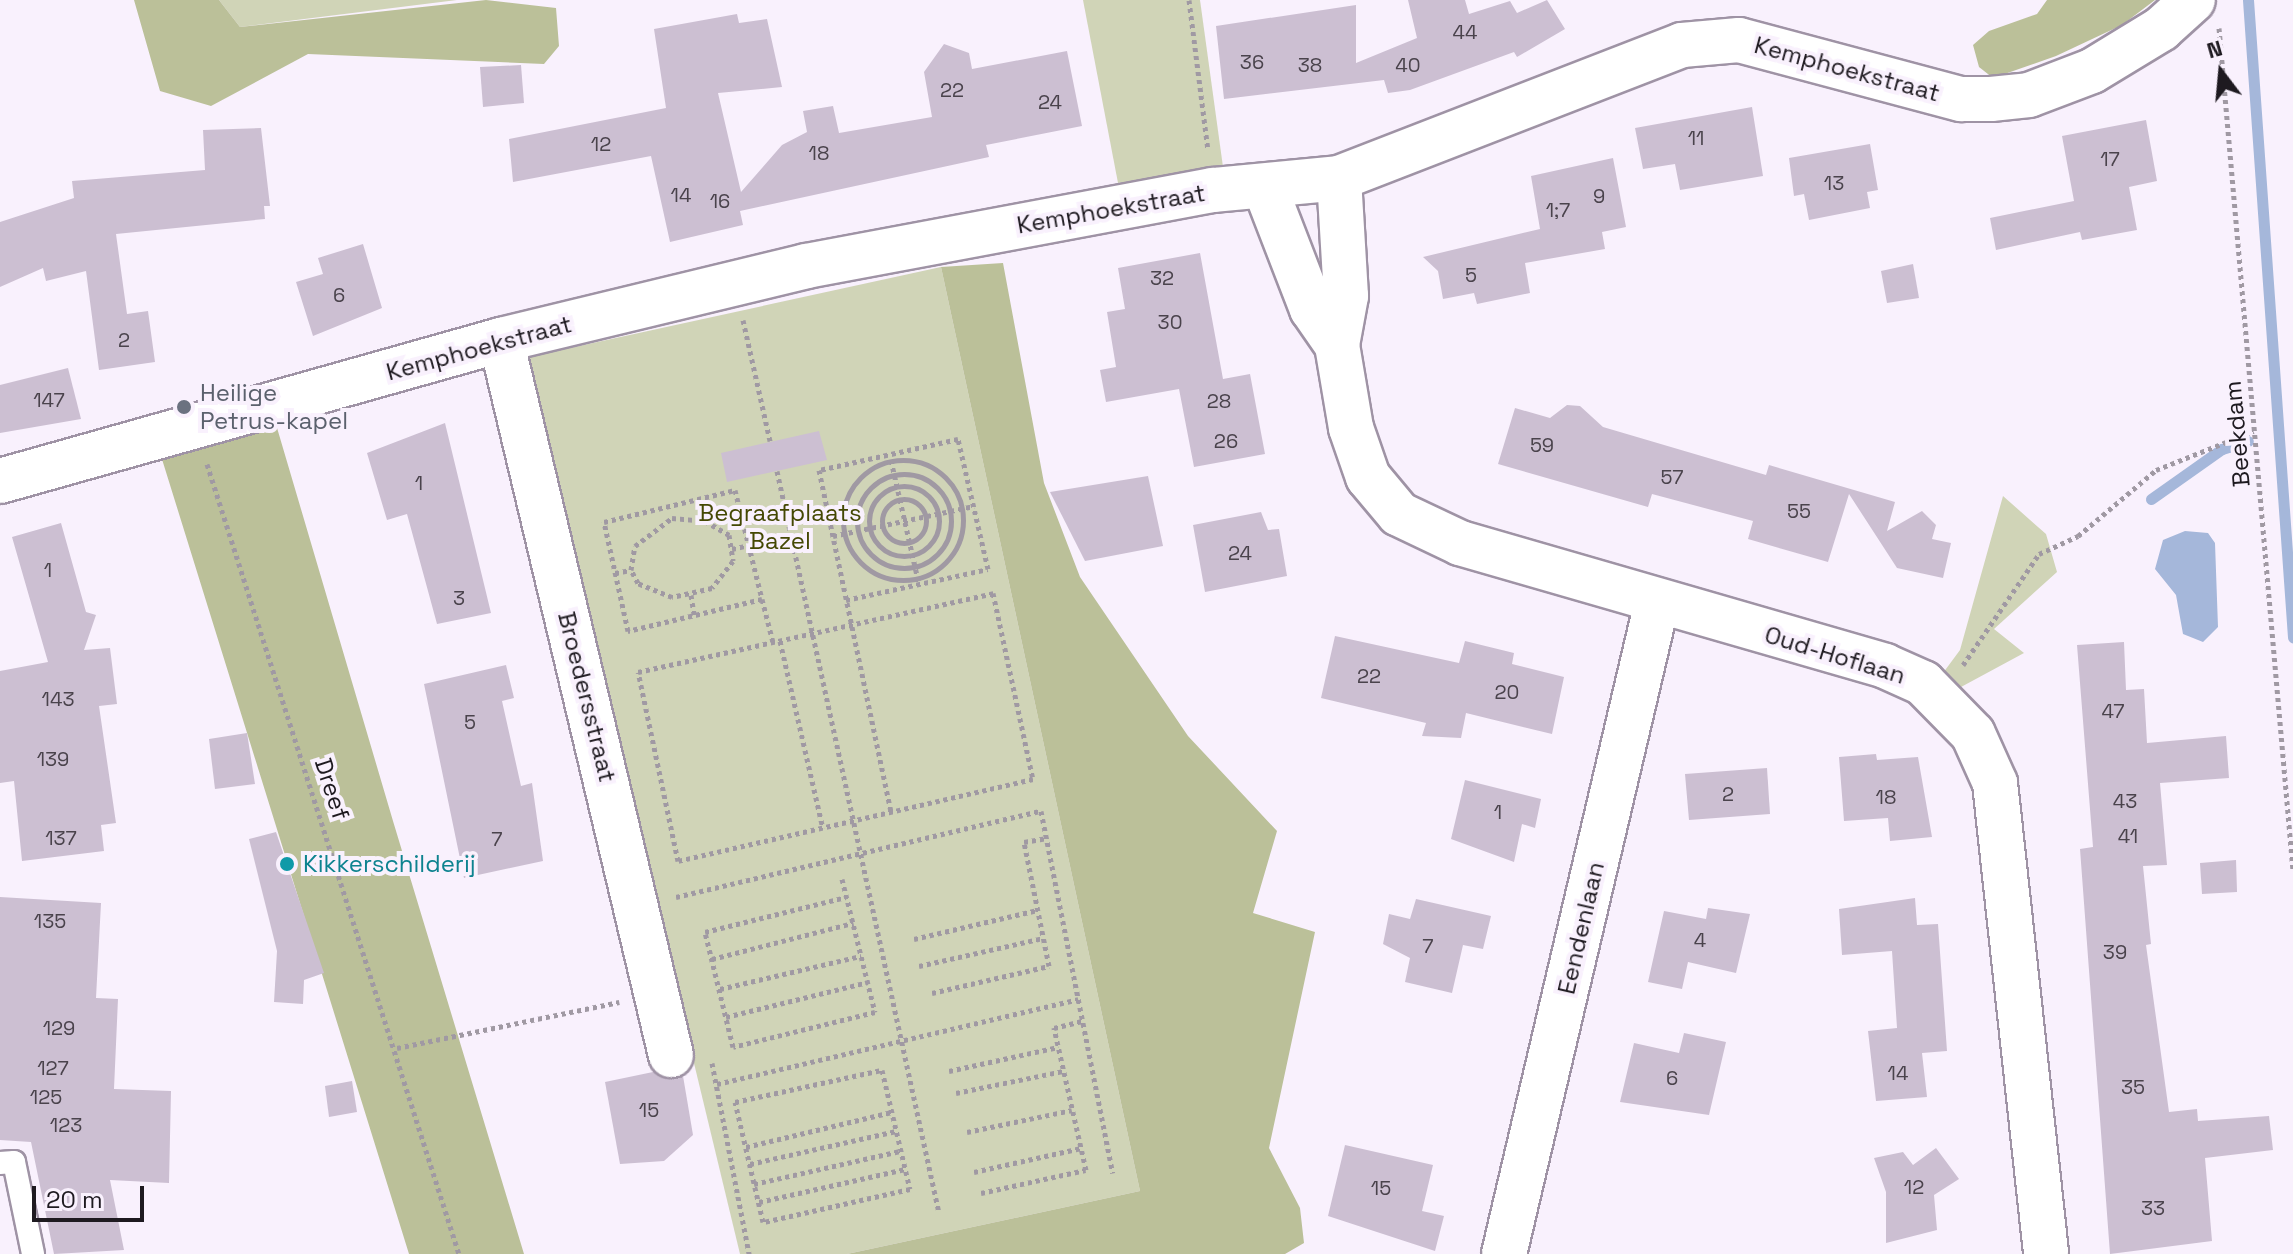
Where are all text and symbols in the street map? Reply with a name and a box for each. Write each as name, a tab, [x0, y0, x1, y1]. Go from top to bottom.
house number: 44	[1453, 20, 1477, 44]
street label: Kemphoekstraat	[1751, 30, 1943, 108]
north arrow	[2181, 32, 2261, 112]
text: N	[2203, 33, 2225, 64]
house number: 36	[1240, 50, 1264, 74]
house number: 38	[1298, 53, 1322, 77]
house number: 40	[1395, 53, 1421, 77]
house number: 22	[940, 78, 964, 102]
house number: 24	[1038, 90, 1062, 114]
house number: 11	[1688, 126, 1704, 150]
house number: 12	[591, 132, 611, 156]
house number: 18	[809, 141, 829, 165]
house number: 17	[2100, 147, 2120, 171]
house number: 13	[1824, 171, 1844, 195]
street label: Kemphoekstraat	[1015, 178, 1207, 240]
house number: 14	[671, 183, 691, 207]
house number: 9	[1593, 184, 1605, 208]
house number: 16	[710, 189, 730, 213]
house number: 1;7	[1546, 198, 1570, 222]
house number: 5	[1465, 263, 1477, 287]
house number: 32	[1150, 266, 1174, 290]
house number: 6	[333, 283, 345, 307]
street label: Kemphoekstraat	[383, 309, 575, 387]
house number: 30	[1158, 310, 1182, 334]
house number: 2	[118, 328, 130, 352]
place label: Heilige Petrus-kapel	[200, 379, 348, 435]
street label: Beekdam	[2218, 380, 2256, 488]
house number: 147	[33, 388, 65, 412]
house number: 28	[1207, 389, 1231, 413]
marker: Heilige Petrus-kapel	[175, 398, 193, 416]
house number: 26	[1214, 429, 1238, 453]
house number: 59	[1530, 433, 1554, 457]
house number: 57	[1660, 465, 1684, 489]
house number: 1	[415, 471, 423, 495]
park label: Begraafplaats Bazel	[698, 499, 862, 555]
house number: 55	[1787, 499, 1811, 523]
house number: 24	[1228, 541, 1252, 565]
house number: 1	[44, 558, 52, 582]
house number: 3	[453, 586, 465, 610]
street label: Broedersstraat	[552, 609, 622, 785]
street label: Oud-Hoflaan	[1761, 620, 1909, 690]
house number: 22	[1357, 664, 1381, 688]
house number: 20	[1495, 680, 1519, 704]
house number: 143	[42, 687, 74, 711]
house number: 47	[2101, 699, 2125, 723]
house number: 5	[464, 710, 476, 734]
house number: 139	[37, 747, 69, 771]
street label: Dreef	[309, 755, 355, 823]
house number: 2	[1722, 782, 1734, 806]
house number: 18	[1876, 785, 1896, 809]
house number: 43	[2113, 789, 2137, 813]
house number: 1	[1494, 800, 1502, 824]
house number: 41	[2118, 824, 2138, 848]
house number: 137	[45, 826, 77, 850]
house number: 7	[491, 827, 503, 851]
place label: Kikkerschilderij	[303, 850, 476, 878]
marker: Kikkerschilderij	[278, 855, 296, 873]
street label: Eendenlaan	[1552, 859, 1610, 997]
house number: 135	[34, 909, 66, 933]
house number: 4	[1694, 928, 1706, 952]
house number: 7	[1422, 934, 1434, 958]
house number: 39	[2103, 940, 2127, 964]
house number: 129	[43, 1016, 75, 1040]
house number: 127	[37, 1056, 69, 1080]
house number: 14	[1888, 1061, 1908, 1085]
house number: 6	[1666, 1066, 1678, 1090]
house number: 35	[2121, 1075, 2145, 1099]
house number: 125	[30, 1085, 62, 1109]
house number: 15	[639, 1098, 659, 1122]
house number: 123	[50, 1113, 82, 1137]
scale bar	[36, 1170, 148, 1220]
house number: 12	[1904, 1175, 1924, 1199]
house number: 15	[1371, 1176, 1391, 1200]
text: 20 m	[46, 1184, 103, 1215]
house number: 33	[2141, 1196, 2165, 1220]

